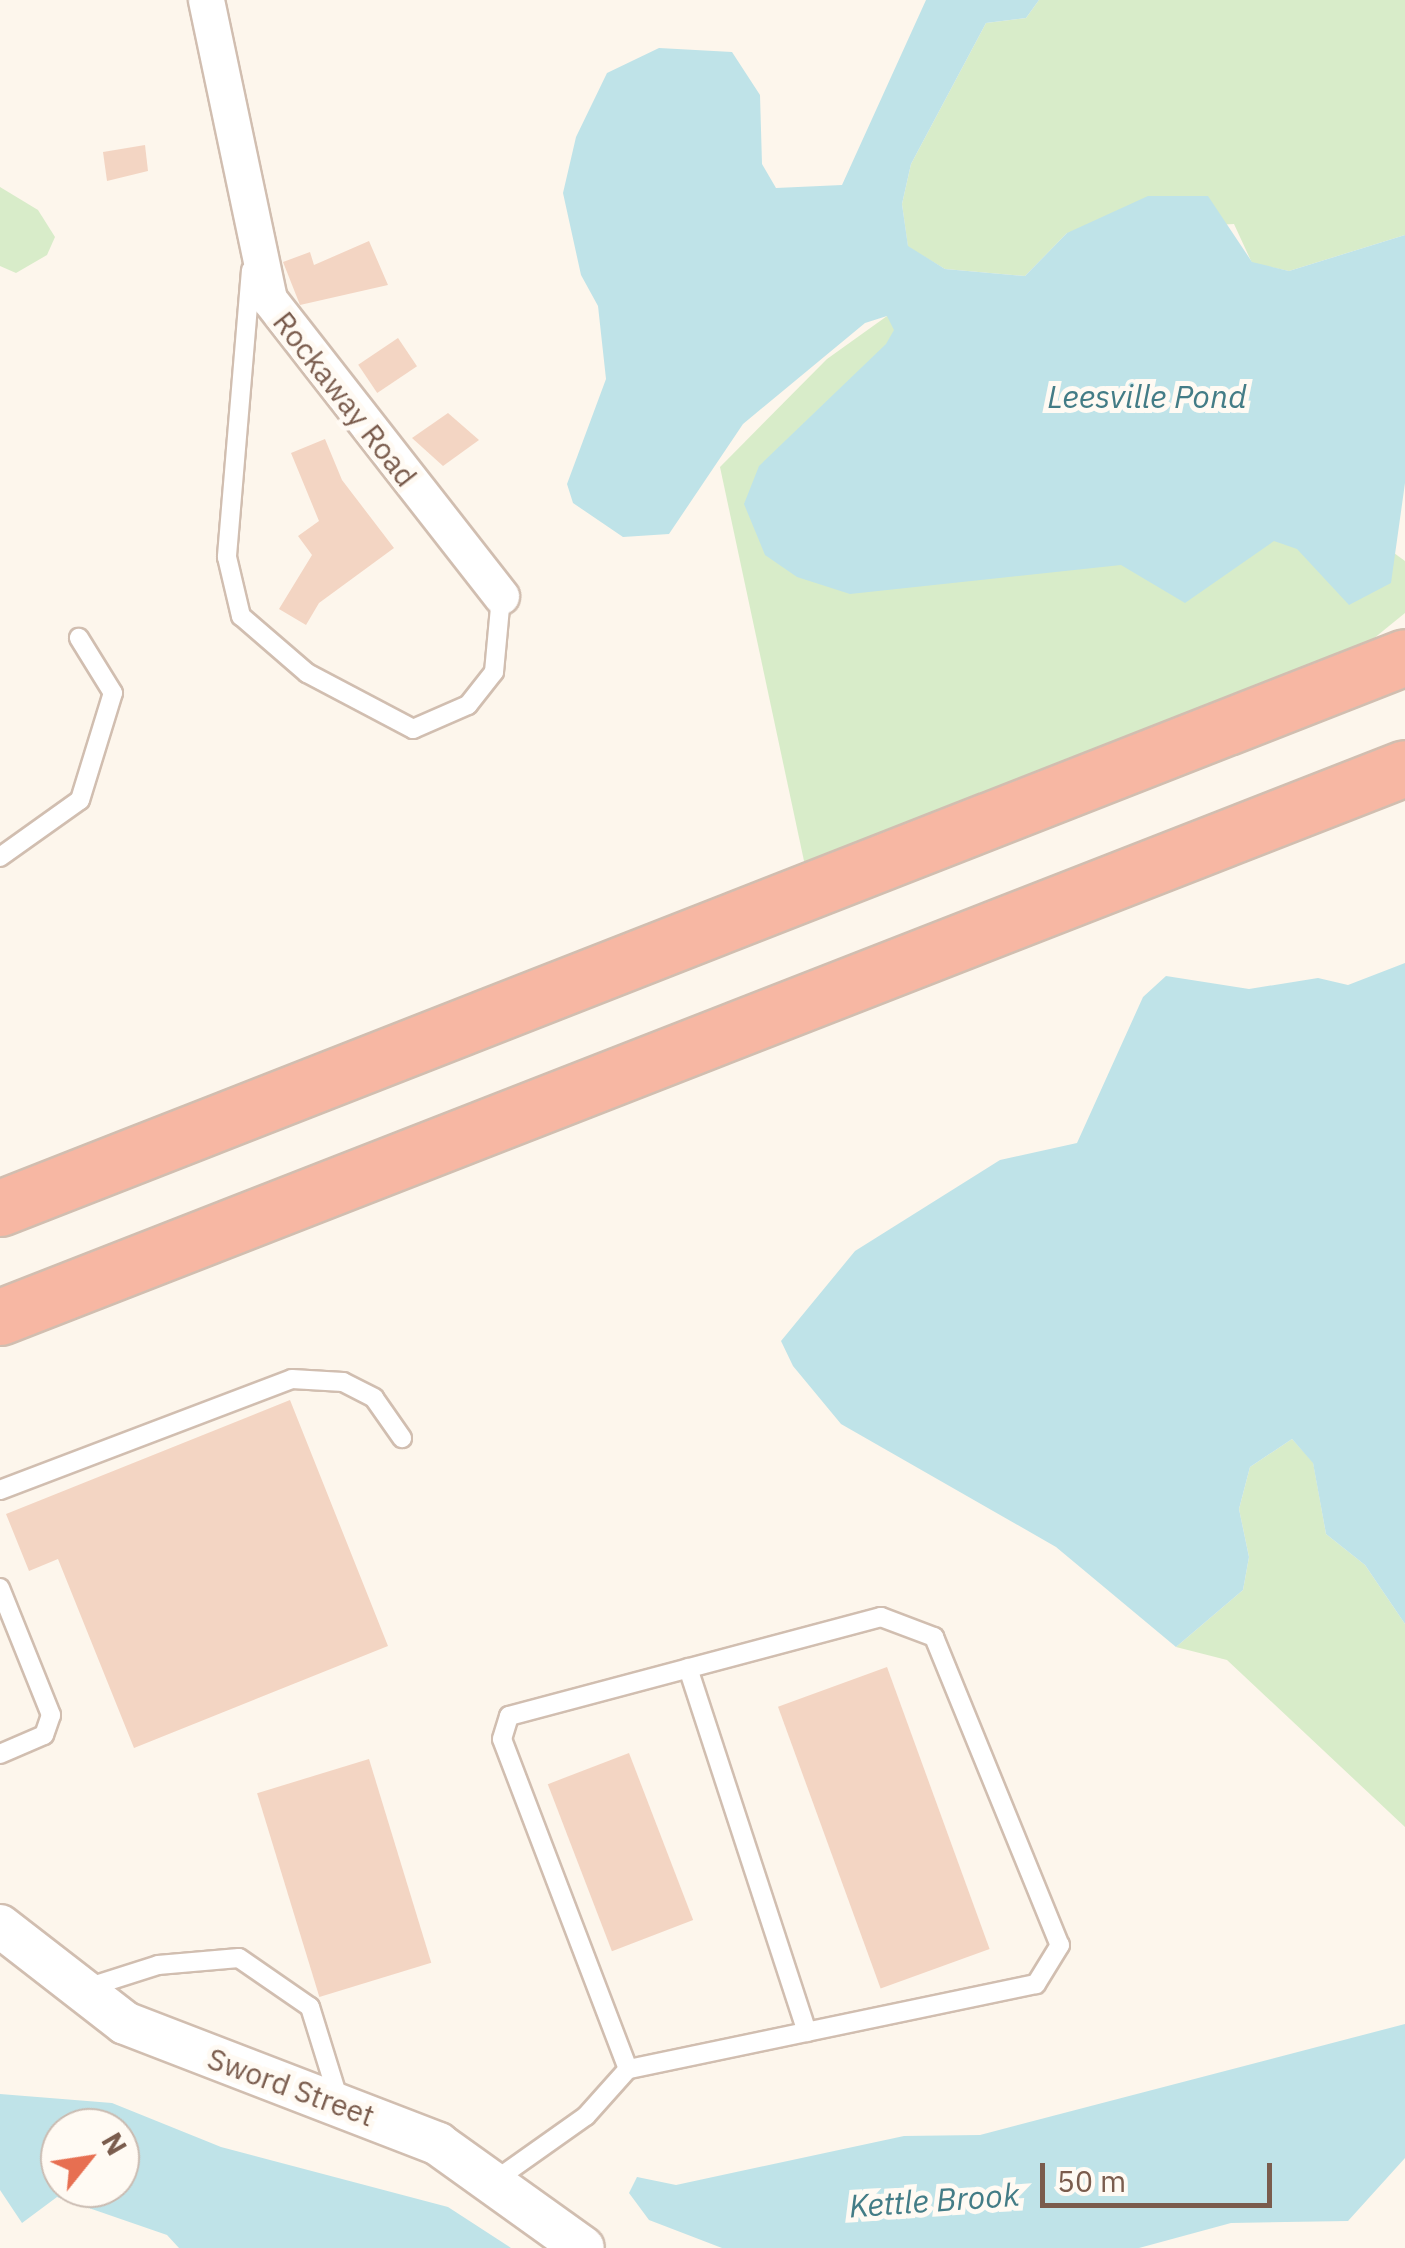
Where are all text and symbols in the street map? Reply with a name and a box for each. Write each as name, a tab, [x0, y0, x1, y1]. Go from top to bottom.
street label: Rockaway Road	[266, 304, 424, 494]
water label: Leesville Pond	[1047, 377, 1247, 415]
street label: Sword Street	[203, 2040, 379, 2134]
north arrow	[40, 2108, 140, 2208]
text: N	[94, 2126, 136, 2162]
scale bar	[1045, 2143, 1278, 2205]
text: 50 m	[1057, 2161, 1126, 2200]
water label: Kettle Brook	[847, 2175, 1021, 2225]

